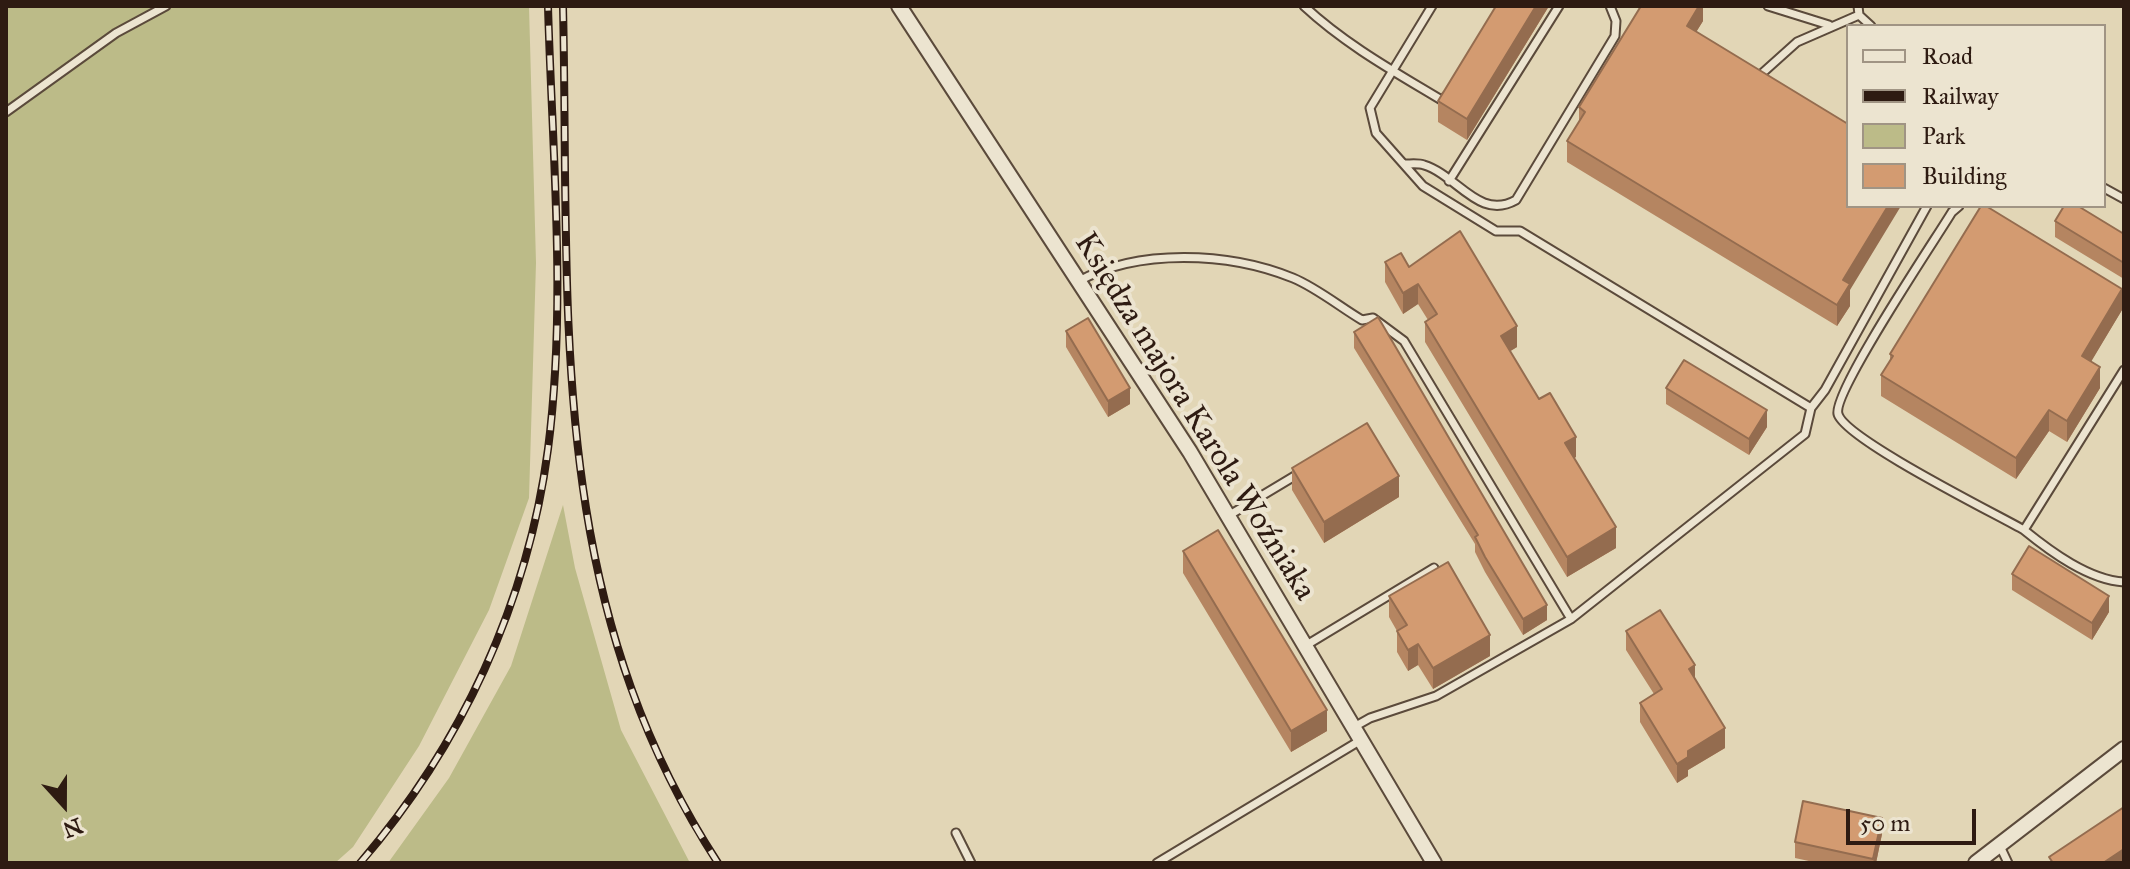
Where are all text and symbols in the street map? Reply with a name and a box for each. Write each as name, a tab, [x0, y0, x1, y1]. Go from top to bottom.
legend	[1846, 24, 2106, 208]
text: Road	[1922, 41, 1973, 71]
text: Railway	[1922, 81, 1999, 111]
text: Park	[1922, 121, 1965, 151]
text: Building	[1922, 161, 2007, 191]
street label: Księdza majora Karola Woźniaka	[1065, 226, 1323, 608]
north arrow	[24, 765, 104, 845]
scale bar	[1850, 793, 1980, 843]
text: 50 m	[1860, 808, 1910, 838]
text: N	[59, 812, 86, 844]

